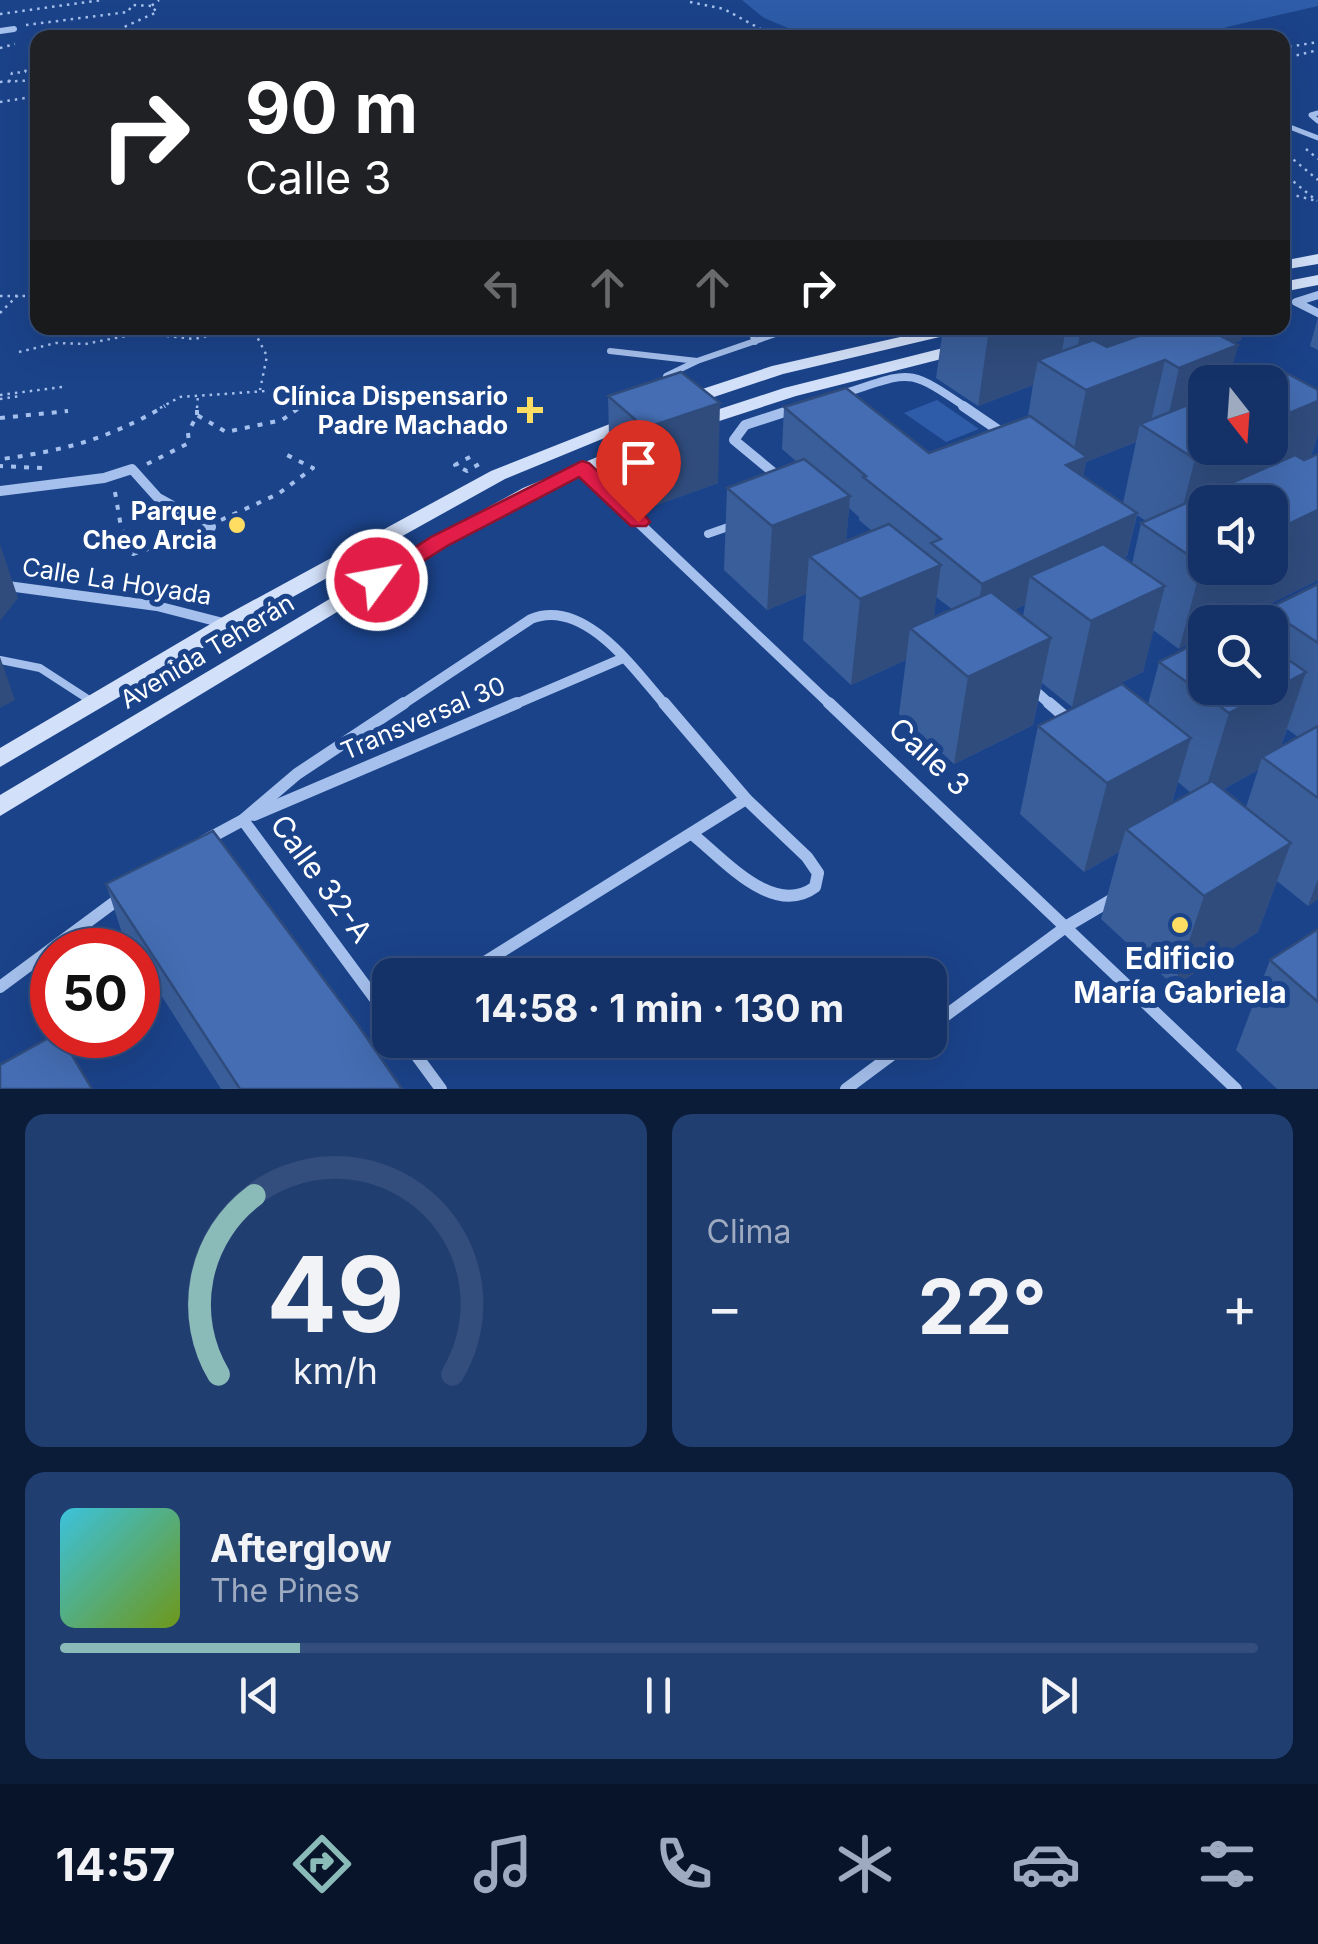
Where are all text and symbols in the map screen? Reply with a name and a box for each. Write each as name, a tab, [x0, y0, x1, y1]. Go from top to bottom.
text: 90 m	[245, 65, 418, 150]
icon: right	[80, 70, 210, 200]
text: Calle 3	[245, 150, 392, 205]
icon: left	[475, 260, 530, 315]
icon: ahead	[580, 260, 635, 315]
icon: ahead	[685, 260, 740, 315]
icon: right	[790, 260, 845, 315]
north arrow	[1188, 365, 1288, 465]
map controls	[1188, 365, 1288, 705]
place label: Clínica Dispensario Padre Machado	[272, 381, 508, 440]
marker: Clínica Dispensario Padre Machado	[517, 397, 543, 423]
pin	[596, 420, 681, 523]
icon: arrive	[611, 435, 666, 490]
button: sound	[1188, 485, 1288, 585]
place label: Parque Cheo Arcia	[83, 496, 217, 555]
marker: Parque Cheo Arcia	[226, 514, 248, 536]
position arrow	[325, 528, 429, 632]
street label: Calle La Hoyada	[20, 551, 214, 611]
street label: Avenida Teherán	[115, 587, 299, 715]
button: search	[1188, 605, 1288, 705]
street label: Transversal 30	[336, 670, 510, 766]
street label: Calle 3	[882, 710, 978, 803]
street label: Calle 32-A	[263, 807, 380, 949]
marker: Edificio María Gabriela	[1169, 914, 1191, 936]
speed limit sign: 50	[30, 928, 160, 1058]
place label: Edificio María Gabriela	[1073, 940, 1287, 1010]
text: 14:58 · 1 min · 130 m	[475, 985, 844, 1031]
text: Clima	[707, 1212, 791, 1251]
text: 49	[267, 1231, 405, 1357]
text: 22°	[918, 1261, 1047, 1352]
text: −	[707, 1274, 743, 1340]
text: +	[1222, 1274, 1258, 1340]
text: km/h	[293, 1349, 378, 1393]
text: Afterglow	[210, 1525, 392, 1571]
text: The Pines	[210, 1571, 360, 1610]
icon: previous	[232, 1668, 287, 1723]
icon: pause	[631, 1668, 686, 1723]
icon: next	[1031, 1668, 1086, 1723]
icon: directions	[287, 1829, 357, 1899]
icon: music	[468, 1829, 538, 1899]
icon: phone	[649, 1829, 719, 1899]
icon: climate	[830, 1829, 900, 1899]
icon: car	[1011, 1829, 1081, 1899]
icon: filters	[1192, 1829, 1262, 1899]
text: 14:57	[56, 1837, 175, 1892]

